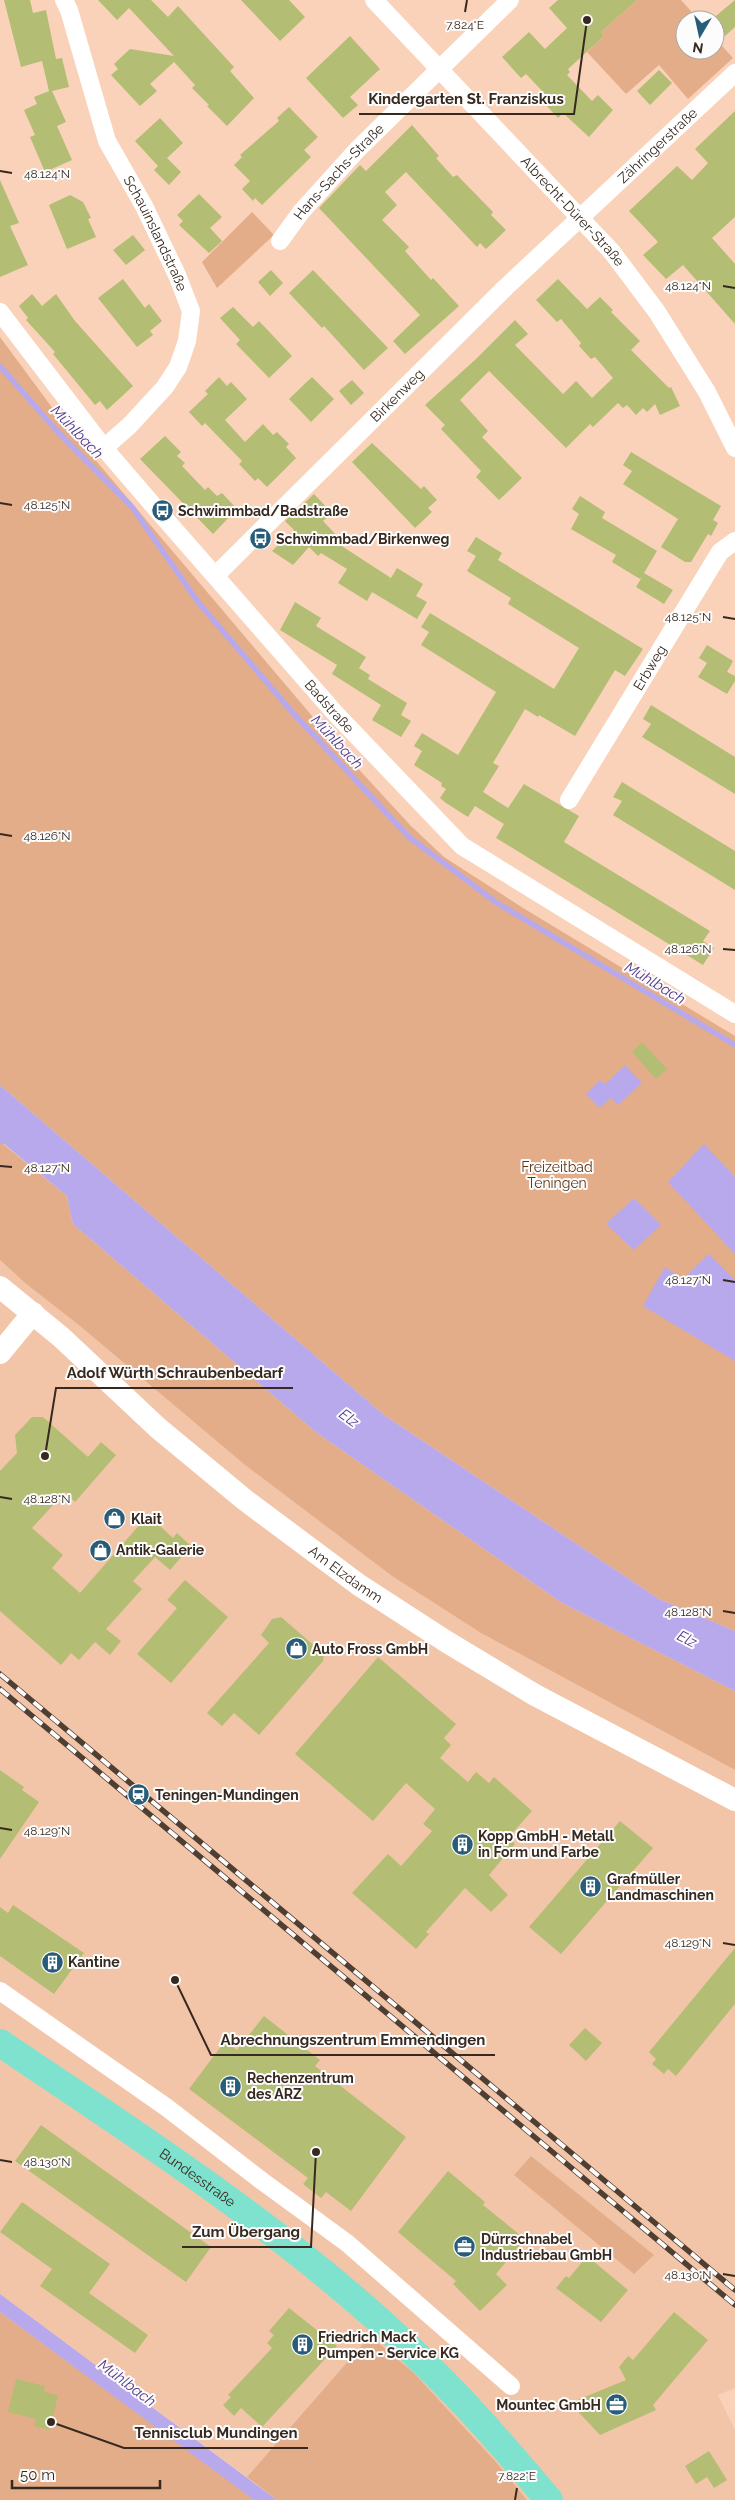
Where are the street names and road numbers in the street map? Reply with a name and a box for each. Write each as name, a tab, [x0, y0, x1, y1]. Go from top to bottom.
street label: Zähringerstraße	[615, 105, 700, 186]
street label: Hans-Sachs-Straße	[290, 120, 387, 223]
street label: Albrecht-Dürer-Straße	[518, 153, 628, 269]
street label: Schauinslandstraße	[120, 173, 190, 293]
street label: Birkenweg	[367, 365, 427, 425]
street label: Erbweg	[630, 642, 669, 693]
street label: Badstraße	[302, 676, 357, 736]
street label: Am Elzdamm	[306, 1542, 386, 1606]
street label: Bundesstraße	[156, 2145, 239, 2210]

